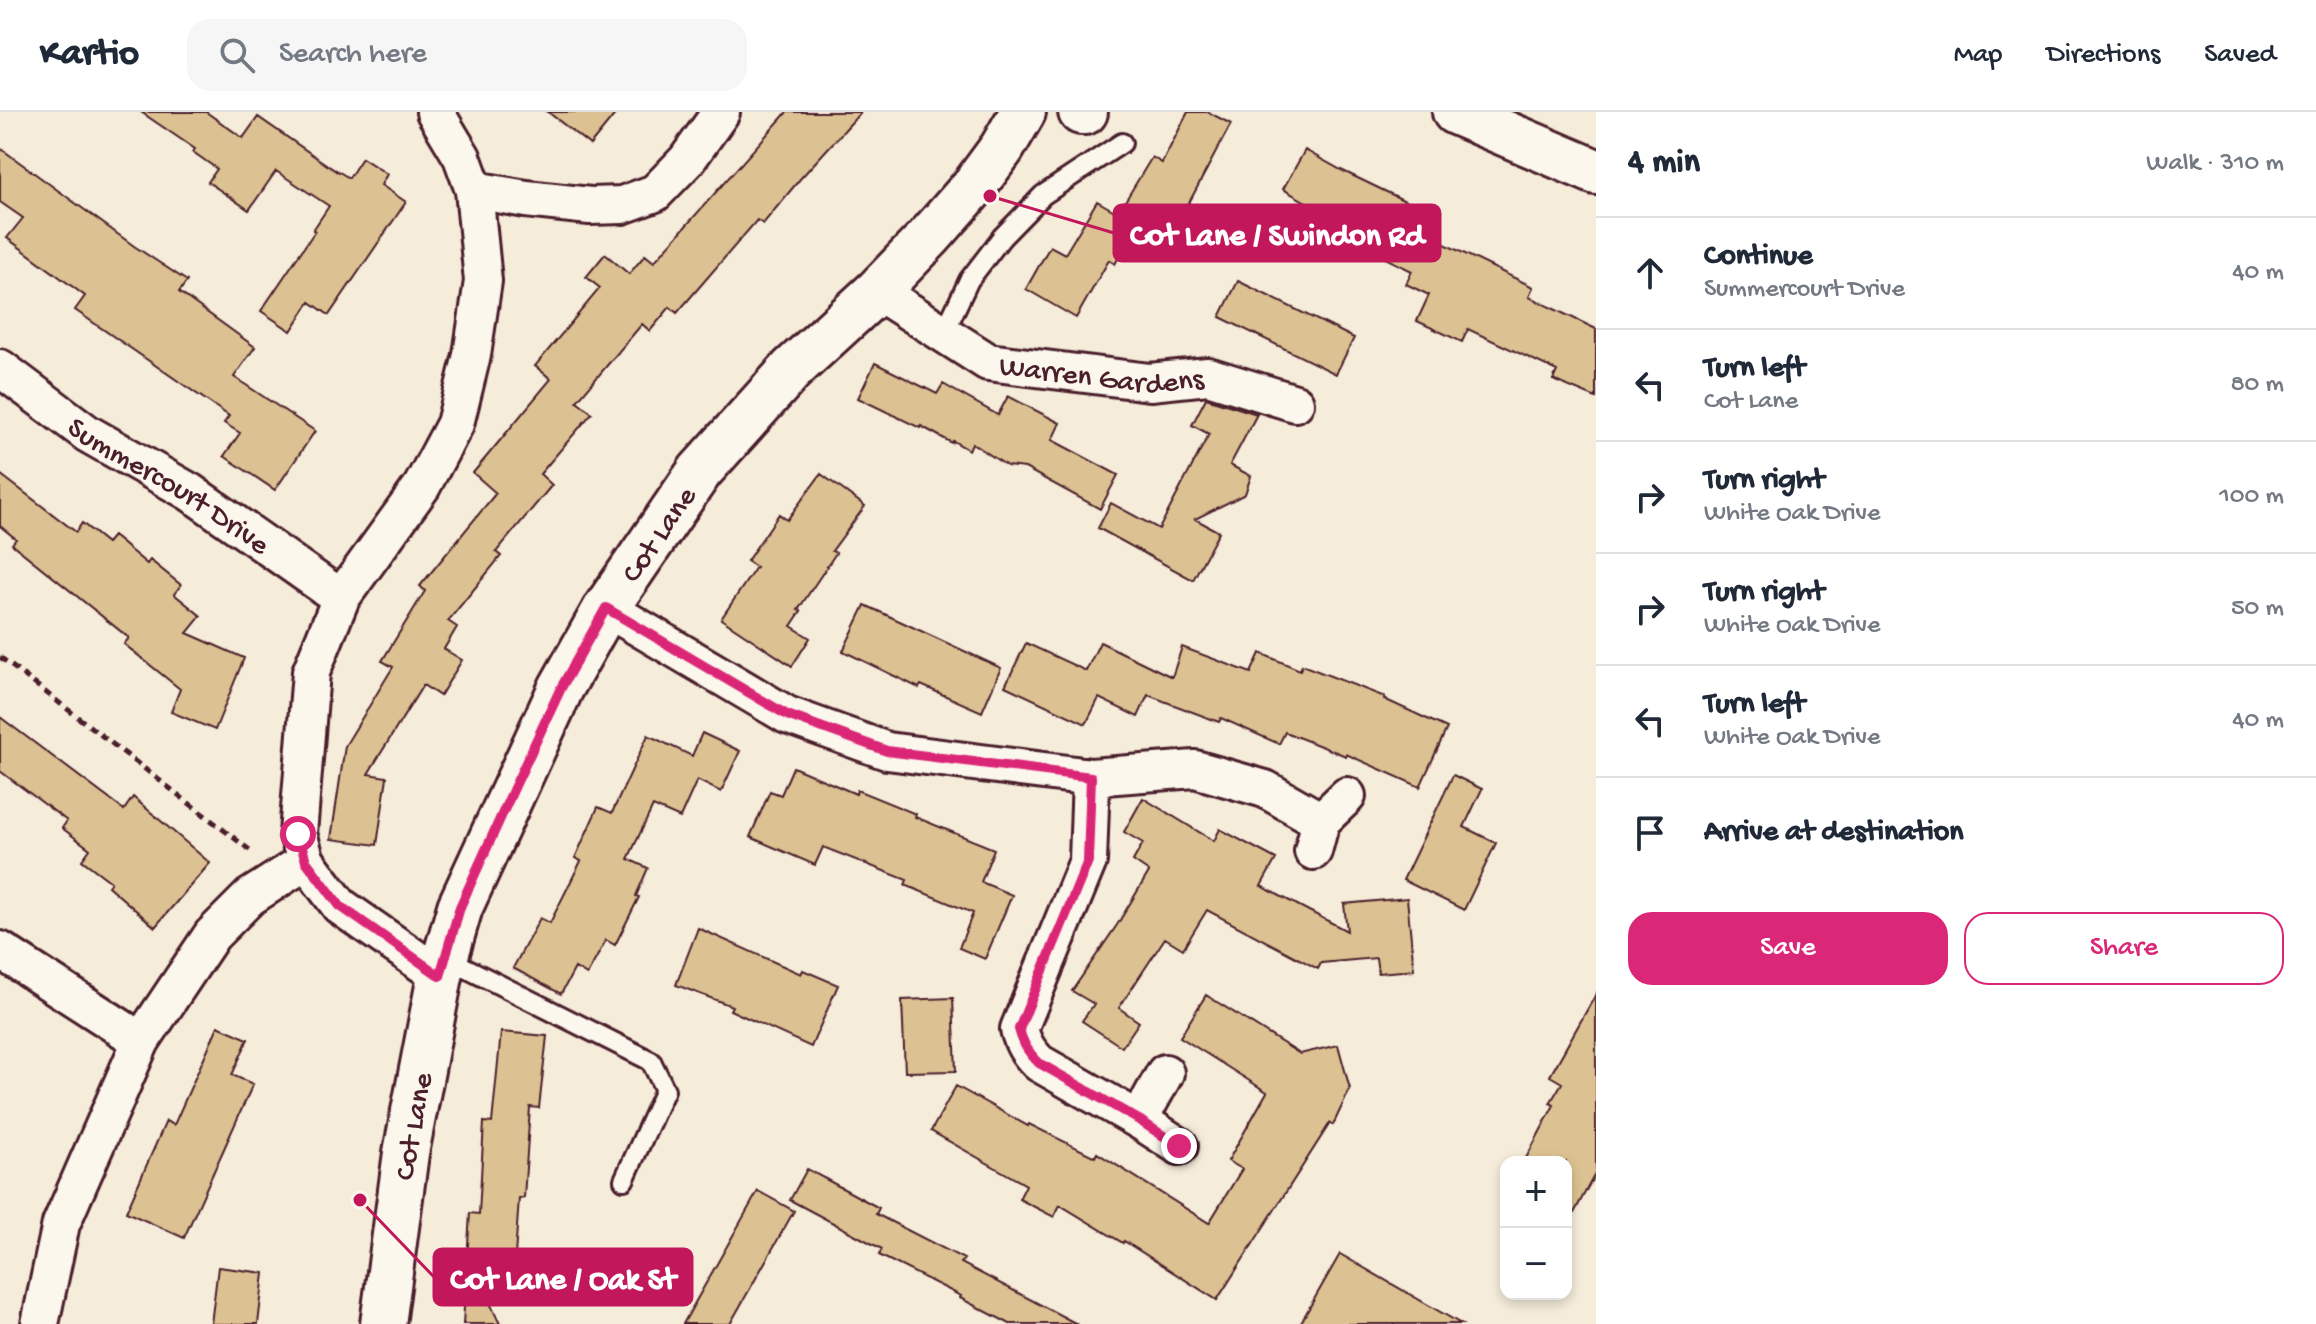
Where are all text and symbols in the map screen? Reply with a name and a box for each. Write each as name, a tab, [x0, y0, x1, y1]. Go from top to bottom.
search box	[187, 19, 747, 91]
text: Kartio	[40, 33, 139, 77]
icon: search	[215, 33, 259, 77]
text: Search here	[279, 38, 427, 73]
text: Map	[1954, 39, 2002, 72]
text: Directions	[2046, 39, 2160, 72]
text: Saved	[2204, 39, 2276, 72]
text: 4 min	[1628, 144, 1700, 184]
text: Walk · 310 m	[2146, 149, 2284, 180]
callout: Cot Lane / Swindon Rd	[1114, 205, 1440, 261]
text: Cot Lane / Swindon Rd	[1130, 219, 1427, 257]
text: Continue	[1704, 240, 1813, 275]
icon: ahead	[1628, 251, 1672, 295]
text: 40 m	[2232, 258, 2284, 289]
text: Summercourt Drive	[1704, 275, 1905, 306]
street label: Warren Gardens	[997, 351, 1206, 404]
text: Turn left	[1704, 352, 1805, 387]
icon: left	[1628, 363, 1672, 407]
text: 80 m	[2230, 370, 2284, 401]
text: Cot Lane	[1704, 387, 1798, 418]
street label: Summercourt Drive	[59, 412, 275, 565]
text: Turn right	[1704, 464, 1824, 499]
icon: right	[1628, 475, 1672, 519]
street label: Cot Lane	[616, 481, 706, 591]
text: 100 m	[2219, 482, 2284, 513]
text: White Oak Drive	[1704, 499, 1880, 530]
text: Turn right	[1704, 576, 1824, 611]
icon: right	[1628, 587, 1672, 631]
text: 50 m	[2231, 594, 2284, 625]
text: White Oak Drive	[1704, 611, 1880, 642]
text: Turn left	[1704, 688, 1805, 723]
icon: left	[1628, 699, 1672, 743]
text: 40 m	[2232, 706, 2284, 737]
text: White Oak Drive	[1704, 723, 1880, 754]
icon: arrive	[1628, 811, 1672, 855]
route start	[280, 816, 316, 852]
text: Arrive at destination	[1704, 816, 1964, 851]
button: Save	[1628, 912, 1948, 985]
button: Share	[1964, 912, 2284, 985]
street label: Cot Lane	[390, 1070, 443, 1183]
route end	[1161, 1128, 1197, 1164]
map controls	[1500, 1156, 1572, 1300]
button: +	[1500, 1156, 1572, 1228]
button: −	[1500, 1228, 1572, 1300]
callout: Cot Lane / Oak St	[434, 1249, 692, 1305]
text: Cot Lane / Oak St	[450, 1263, 679, 1301]

